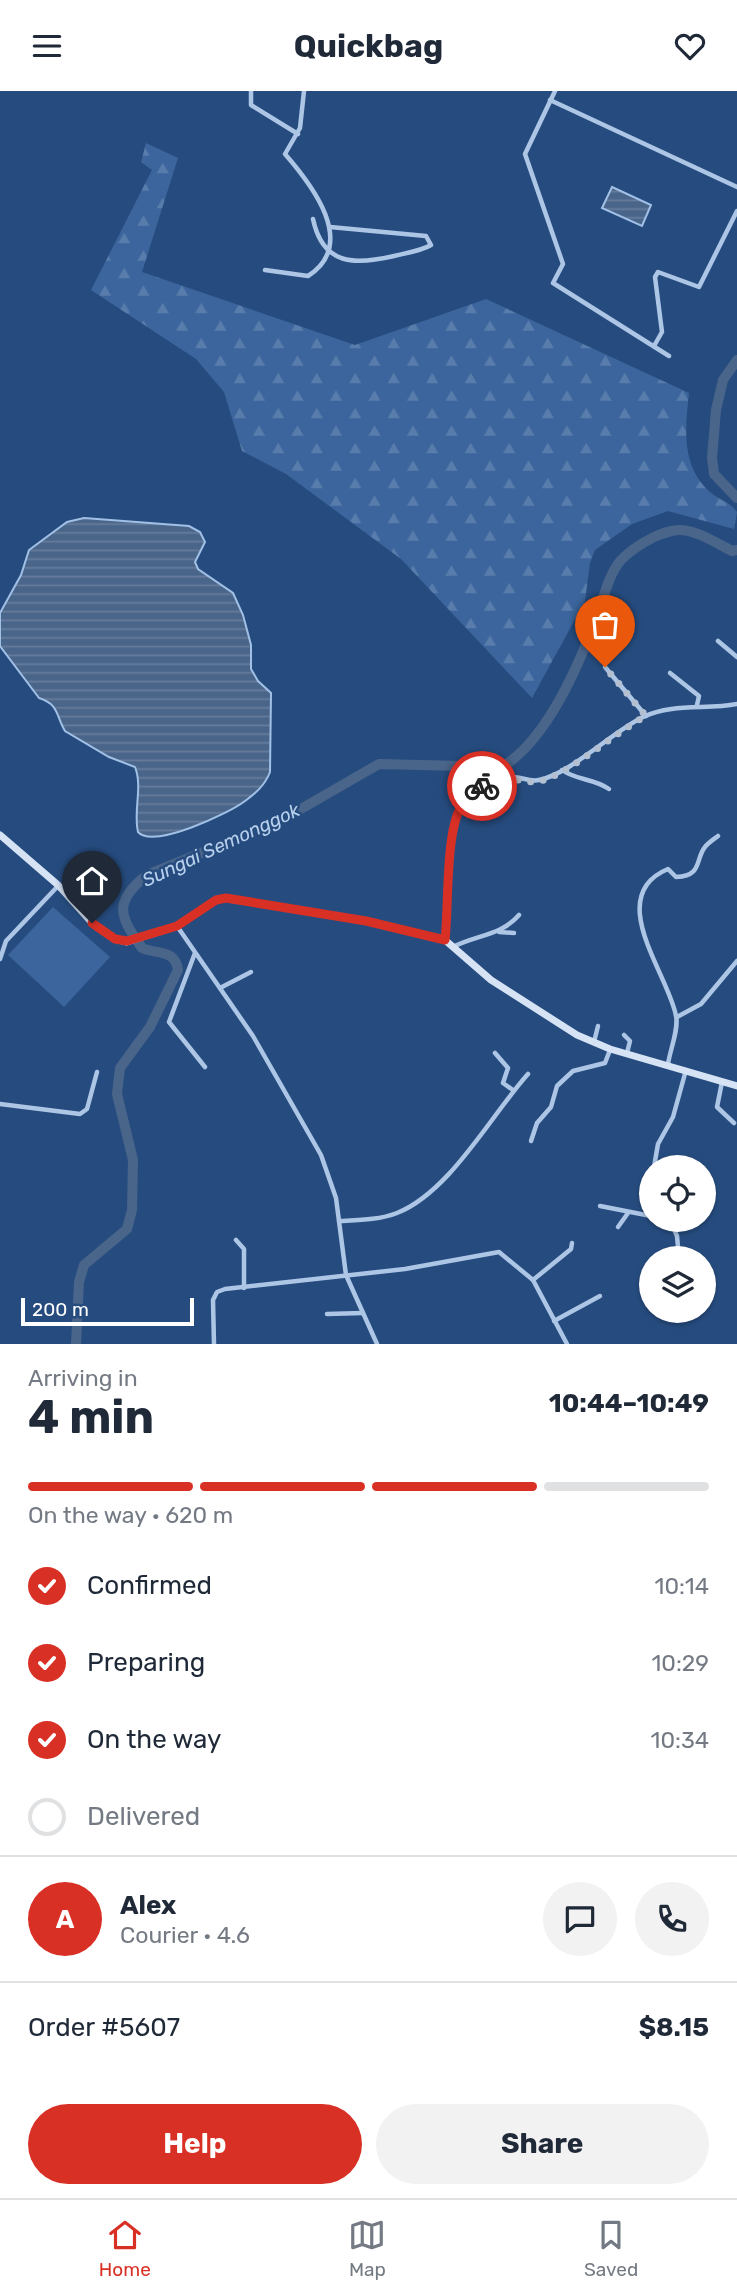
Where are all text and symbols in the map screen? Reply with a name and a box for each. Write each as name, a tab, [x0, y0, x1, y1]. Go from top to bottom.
icon: menu	[28, 27, 66, 65]
text: Quickbag	[294, 27, 443, 65]
icon: heart	[671, 27, 709, 65]
pin	[575, 595, 635, 667]
icon: bag	[586, 606, 624, 644]
courier	[447, 751, 517, 821]
icon: bike	[463, 767, 501, 805]
water label: Sungai Semonggok	[138, 798, 304, 892]
pin	[62, 851, 122, 923]
icon: home	[73, 862, 111, 900]
map controls	[639, 1155, 716, 1323]
button: locate	[639, 1155, 716, 1232]
button: layers	[639, 1246, 716, 1323]
scale bar	[21, 1295, 194, 1327]
text: 200 m	[32, 1298, 89, 1321]
text: Arriving in	[28, 1364, 138, 1392]
text: 10:44–10:49	[549, 1388, 709, 1419]
text: 4 min	[28, 1390, 154, 1445]
text: On the way · 620 m	[28, 1501, 233, 1529]
icon: check	[28, 1567, 66, 1605]
text: Confirmed	[87, 1570, 212, 1601]
text: 10:14	[655, 1572, 709, 1600]
icon: check	[28, 1644, 66, 1682]
text: Preparing	[87, 1647, 205, 1678]
text: 10:29	[652, 1649, 709, 1677]
icon: check	[28, 1721, 66, 1759]
text: On the way	[87, 1724, 221, 1755]
text: 10:34	[651, 1726, 709, 1754]
text: Delivered	[87, 1801, 200, 1832]
button: chat	[543, 1882, 617, 1956]
button: phone	[635, 1882, 709, 1956]
text: Alex	[120, 1890, 176, 1921]
text: A	[56, 1904, 74, 1935]
text: Courier · 4.6	[120, 1921, 250, 1949]
text: Order #5607	[28, 2012, 180, 2043]
text: $8.15	[639, 2012, 709, 2043]
button: Help	[28, 2104, 362, 2184]
button: Share	[376, 2104, 709, 2184]
tab: Home	[99, 2216, 151, 2281]
tab: Map	[348, 2216, 386, 2281]
tab: Saved	[584, 2216, 638, 2281]

